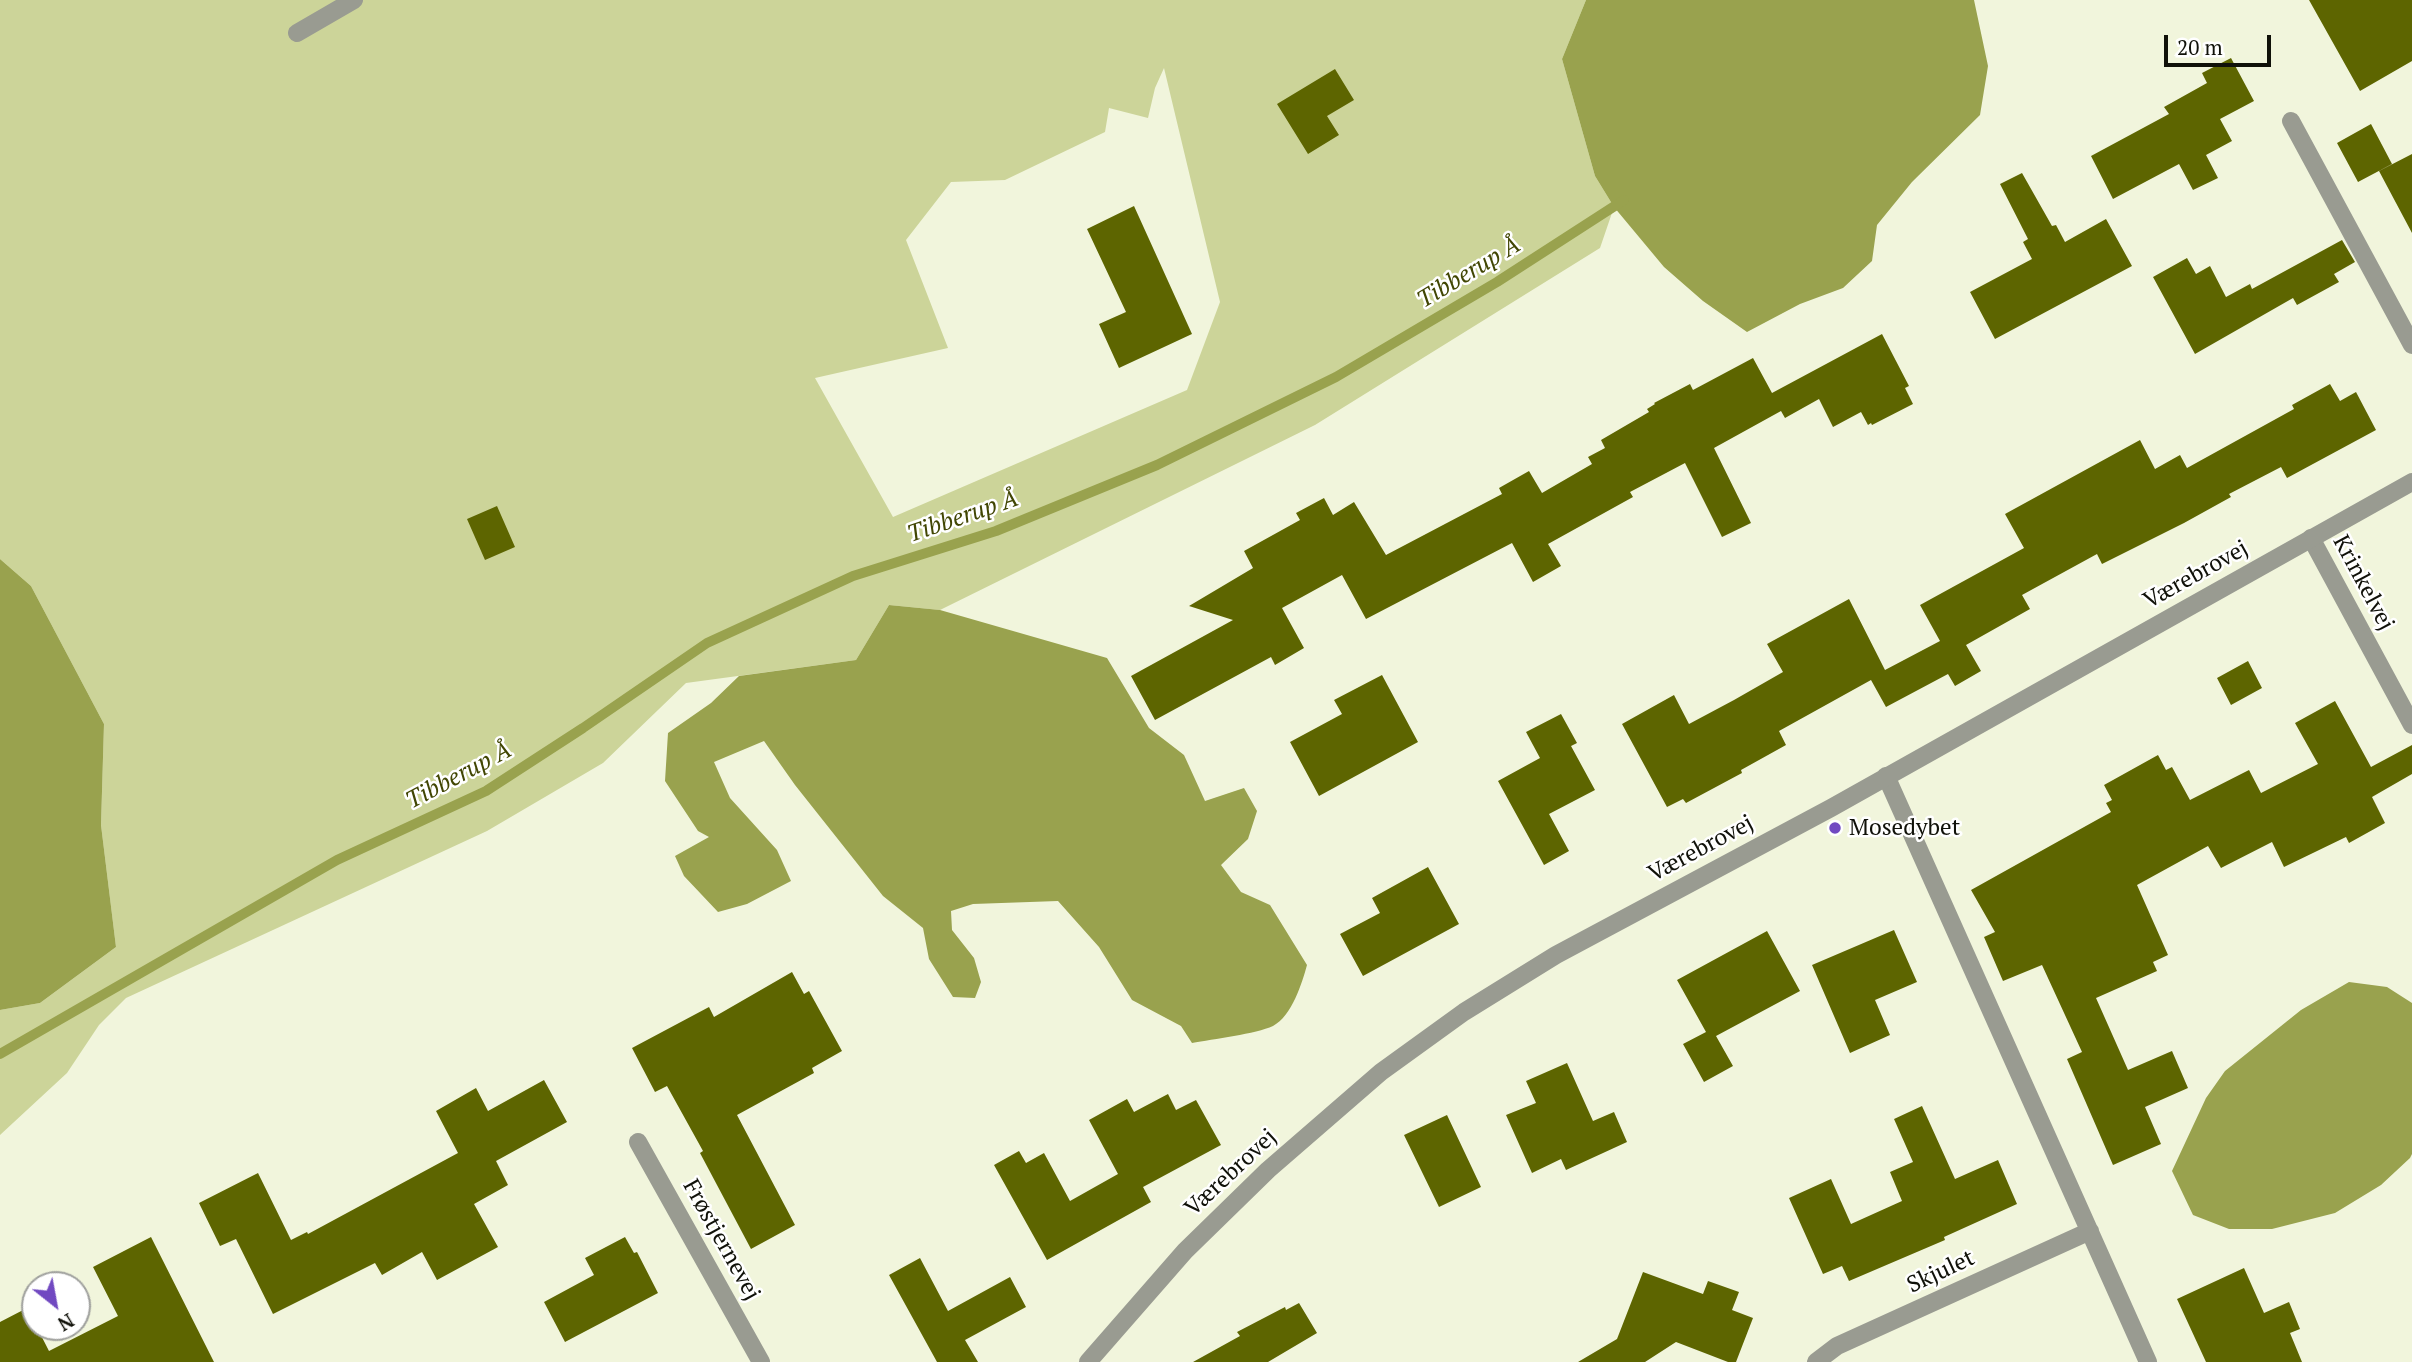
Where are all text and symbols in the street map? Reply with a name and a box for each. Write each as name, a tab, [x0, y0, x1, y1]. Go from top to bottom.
scale bar	[2167, 21, 2274, 65]
text: 20 m	[2177, 33, 2223, 61]
water label: Tibberup Å	[1412, 231, 1526, 315]
water label: Tibberup Å	[904, 485, 1022, 549]
street label: Krinkelvej	[2326, 531, 2400, 635]
street label: Værebrovej	[2139, 535, 2253, 615]
water label: Tibberup Å	[401, 736, 517, 816]
street label: Værebrovej	[1644, 810, 1758, 888]
place label: Mosedybet	[1849, 814, 1960, 842]
marker: Mosedybet	[1827, 820, 1843, 836]
street label: Værebrovej	[1179, 1124, 1283, 1222]
street label: Frøstjernevej	[676, 1175, 766, 1305]
street label: Skjulet	[1903, 1244, 1979, 1300]
north arrow	[21, 1271, 91, 1341]
text: N	[53, 1308, 79, 1337]

